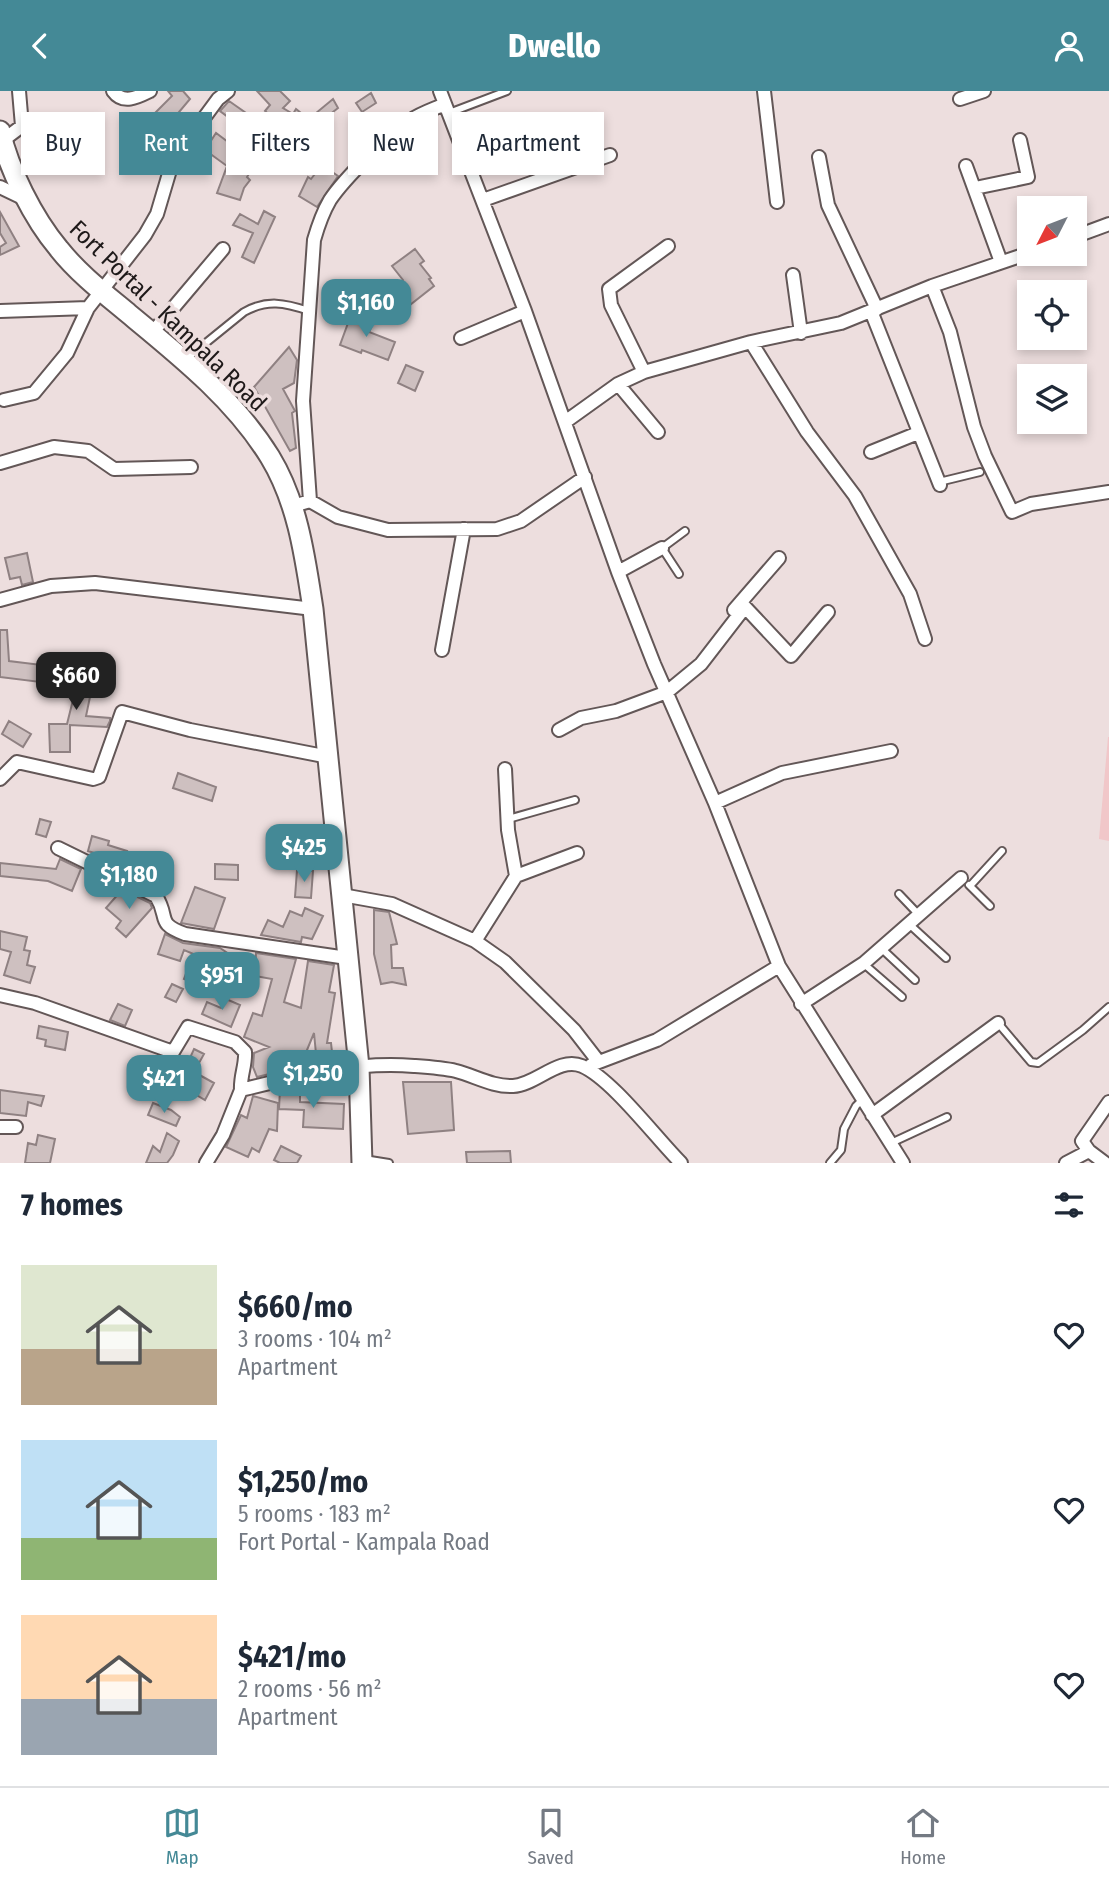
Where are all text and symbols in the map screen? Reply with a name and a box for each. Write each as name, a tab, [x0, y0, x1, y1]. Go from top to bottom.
icon: back	[21, 27, 59, 65]
text: Dwello	[508, 27, 601, 65]
icon: person	[1050, 27, 1088, 65]
chip: Buy	[21, 112, 105, 175]
chip: Rent	[119, 112, 212, 175]
chip: Filters	[226, 112, 334, 175]
chip: New	[348, 112, 438, 175]
chip: Apartment	[452, 112, 604, 175]
north arrow	[1017, 196, 1087, 266]
map controls	[1017, 196, 1087, 434]
street label: Fort Portal - Kampala Road	[64, 215, 272, 417]
pin: $1,160	[309, 279, 423, 339]
button: locate	[1017, 280, 1087, 350]
text: $1,160	[337, 288, 395, 316]
button: layers	[1017, 364, 1087, 434]
pin: $660	[35, 653, 117, 712]
text: $660	[52, 661, 100, 689]
pin: $425	[263, 825, 345, 884]
text: $425	[282, 833, 326, 861]
pin: $1,180	[72, 851, 186, 911]
text: $1,180	[100, 860, 158, 888]
pin: $951	[181, 953, 263, 1012]
text: $951	[201, 961, 243, 989]
pin: $1,250	[256, 1051, 370, 1110]
pin: $421	[123, 1055, 205, 1115]
text: $1,250	[283, 1059, 343, 1087]
text: $421	[142, 1064, 186, 1092]
icon: filters	[1050, 1186, 1088, 1224]
text: 7 homes	[21, 1187, 123, 1223]
text: $660/mo	[238, 1289, 353, 1325]
icon: home	[77, 1293, 161, 1377]
icon: heart	[1050, 1316, 1088, 1354]
text: 3 rooms · 104 m²	[238, 1325, 392, 1353]
text: Apartment	[238, 1353, 338, 1381]
text: $1,250/mo	[238, 1464, 368, 1500]
icon: home	[77, 1468, 161, 1552]
icon: heart	[1050, 1491, 1088, 1529]
text: 5 rooms · 183 m²	[238, 1500, 391, 1528]
text: Fort Portal - Kampala Road	[238, 1528, 490, 1556]
text: $421/mo	[238, 1639, 346, 1675]
icon: home	[77, 1643, 161, 1727]
icon: heart	[1050, 1666, 1088, 1704]
text: 2 rooms · 56 m²	[238, 1675, 382, 1703]
text: Apartment	[238, 1703, 338, 1731]
tab: Map	[163, 1804, 201, 1869]
tab: Saved	[528, 1804, 574, 1869]
tab: Home	[900, 1804, 946, 1869]

